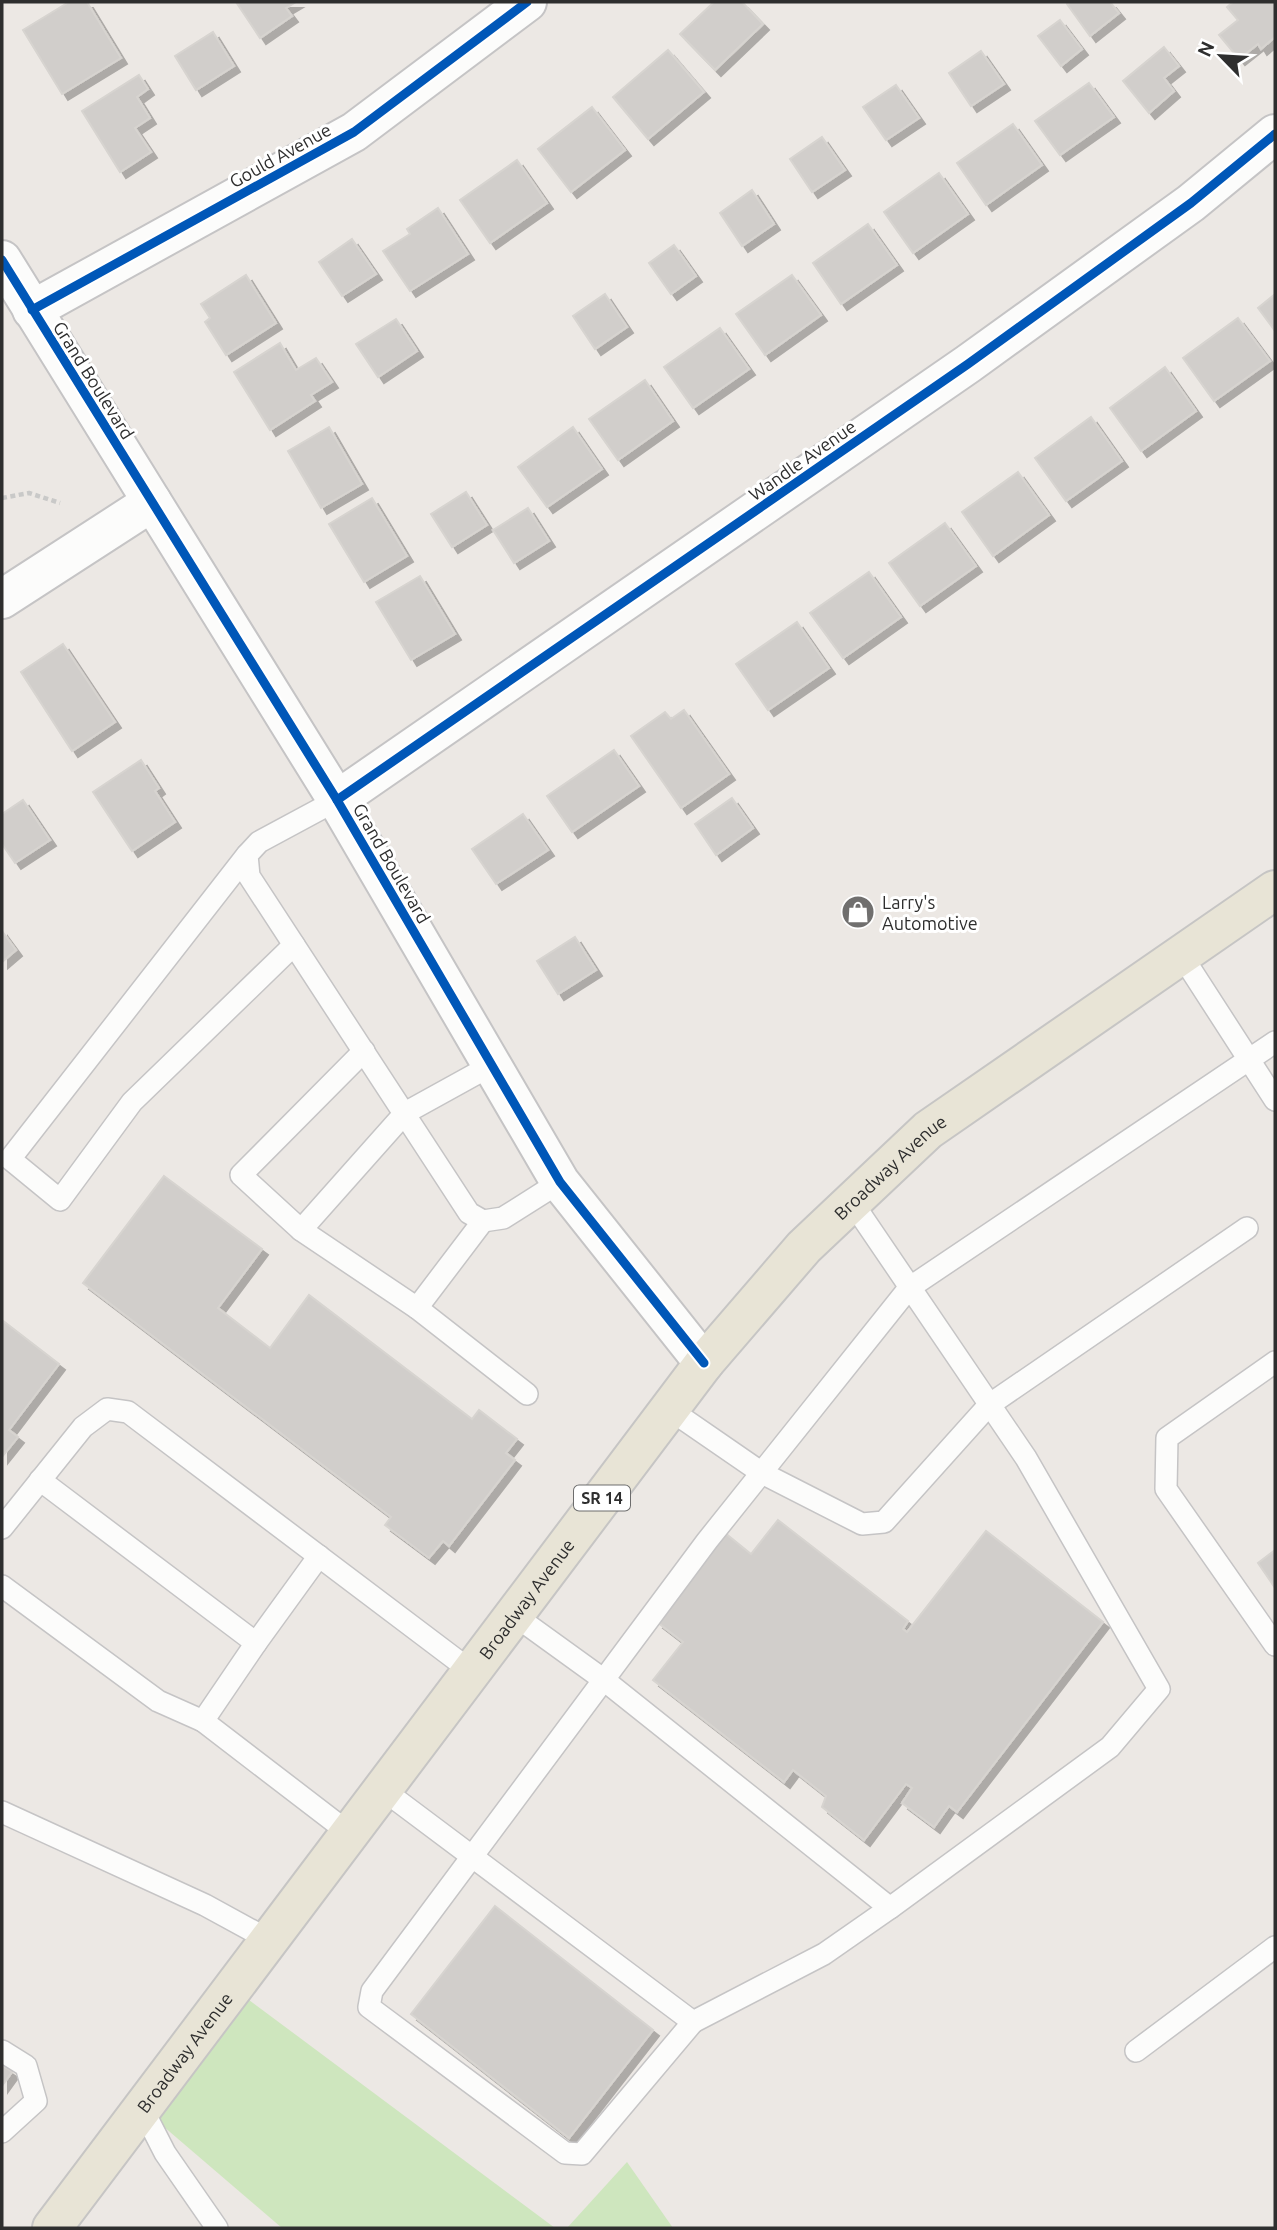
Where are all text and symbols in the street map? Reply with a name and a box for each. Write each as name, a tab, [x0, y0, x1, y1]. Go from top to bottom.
north arrow	[1186, 21, 1256, 91]
text: N	[1193, 38, 1219, 60]
street label: Gould Avenue	[226, 119, 334, 191]
street label: Grand Boulevard	[50, 317, 138, 443]
street label: Wandle Avenue	[745, 416, 859, 504]
street label: Grand Boulevard	[350, 799, 434, 927]
place label: Larry's Automotive	[882, 892, 978, 933]
shop icon: Larry's Automotive	[839, 893, 877, 931]
street label: Broadway Avenue	[830, 1111, 950, 1223]
road number: SR 14	[574, 1486, 630, 1510]
street label: Broadway Avenue	[475, 1535, 578, 1663]
street label: Broadway Avenue	[133, 1988, 236, 2116]

